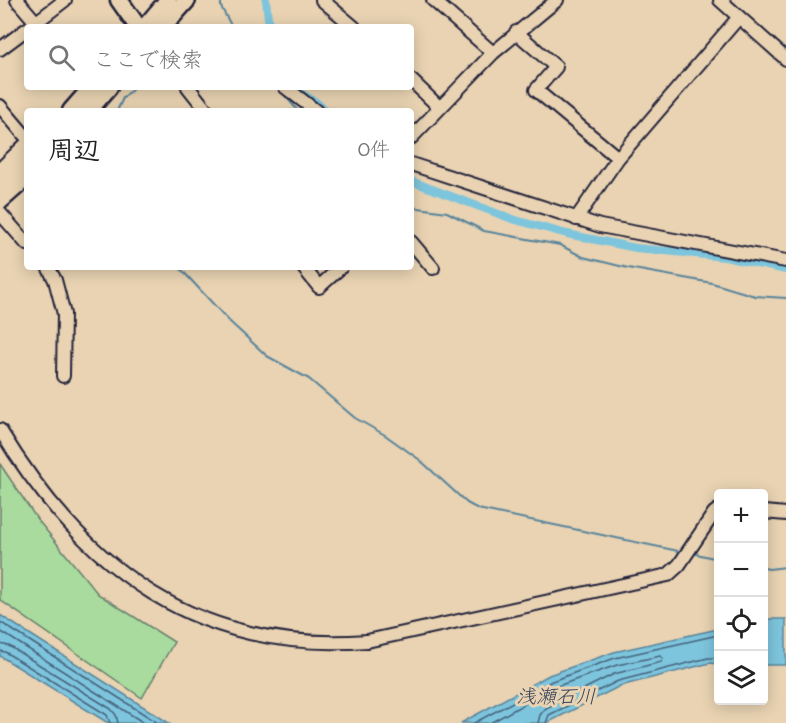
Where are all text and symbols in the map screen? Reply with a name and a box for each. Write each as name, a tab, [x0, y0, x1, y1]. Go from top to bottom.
search box	[24, 24, 414, 90]
icon: search	[45, 41, 78, 74]
text: ここで検索	[93, 44, 203, 73]
text: 周辺	[48, 132, 100, 166]
text: 0件	[358, 135, 390, 161]
map controls	[714, 489, 768, 705]
button: +	[714, 489, 768, 543]
button: −	[714, 543, 768, 597]
button: locate	[714, 597, 768, 651]
button: layers	[714, 651, 768, 705]
water label: 浅瀬石川	[516, 682, 596, 708]

